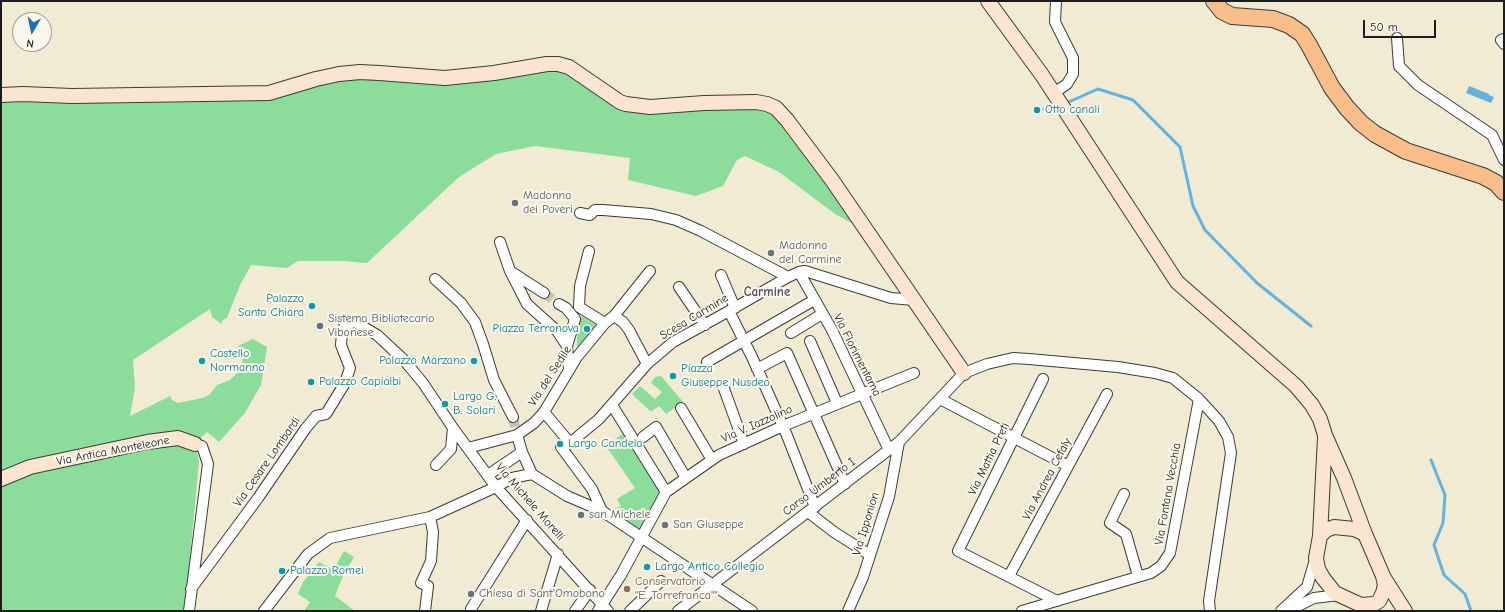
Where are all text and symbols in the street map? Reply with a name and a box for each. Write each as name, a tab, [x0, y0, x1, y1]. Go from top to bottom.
north arrow	[12, 12, 52, 52]
scale bar	[1365, 12, 1438, 38]
text: 50 m	[1370, 20, 1398, 34]
text: N	[26, 36, 35, 50]
place label: Otto canali	[1045, 103, 1100, 117]
marker: Otto canali	[1032, 105, 1042, 115]
place label: Madonna dei Poveri	[523, 189, 573, 217]
marker: Madonna dei Poveri	[510, 198, 520, 208]
place label: Madonna del Carmine	[779, 239, 842, 267]
marker: Madonna del Carmine	[766, 248, 776, 258]
district label: Carmine	[744, 284, 790, 300]
street label: Scesa Carmine	[657, 291, 731, 343]
place label: Palazzo Santa Chiara	[238, 292, 304, 320]
marker: Palazzo Santa Chiara	[307, 301, 317, 311]
street label: Via Florimentama	[830, 311, 884, 399]
place label: Sistema Bibliotecario Vibonese	[328, 312, 435, 340]
marker: Sistema Bibliotecario Vibonese	[315, 321, 325, 331]
place label: Piazza Terranova	[492, 322, 579, 336]
marker: Piazza Terranova	[582, 324, 592, 334]
street label: Via del Sedile	[525, 343, 575, 409]
place label: Castello Normanno	[210, 347, 265, 375]
place label: Palazzo Marzano	[379, 354, 466, 368]
marker: Castello Normanno	[197, 356, 207, 366]
marker: Palazzo Marzano	[469, 356, 479, 366]
place label: Piazza Giuseppe Nusdeo	[681, 362, 770, 390]
marker: Piazza Giuseppe Nusdeo	[668, 371, 678, 381]
place label: Palazzo Capialbi	[319, 375, 401, 389]
marker: Palazzo Capialbi	[306, 377, 316, 387]
place label: Largo G. B. Solari	[453, 390, 497, 418]
marker: Largo G. B. Solari	[440, 399, 450, 409]
street label: Via V. Iazzolino	[719, 402, 795, 446]
street label: Via Cesare Lombardi	[231, 414, 303, 510]
street label: Via Mattia Preti	[965, 420, 1013, 498]
street label: Via Antica Monteleone	[55, 433, 171, 469]
street label: Via Andrea Cefaly	[1019, 436, 1075, 522]
place label: Largo Candela	[568, 437, 642, 451]
marker: Largo Candela	[555, 439, 565, 449]
street label: Via Fontana Vecchia	[1152, 442, 1184, 546]
street label: Corso Umberto I	[780, 455, 858, 519]
street label: Via Michele Morelli	[492, 460, 568, 544]
street label: Via Ipponion	[850, 491, 882, 557]
place label: san Michele	[589, 508, 650, 522]
marker: san Michele	[576, 510, 586, 520]
place label: San Giuseppe	[673, 518, 744, 532]
marker: San Giuseppe	[660, 520, 670, 530]
place label: Largo Antico Collegio	[655, 560, 764, 574]
marker: Largo Antico Collegio	[642, 562, 652, 572]
place label: Palazzo Romei	[290, 564, 364, 578]
marker: Palazzo Romei	[277, 566, 287, 576]
place label: Conservatorio "E. Torrefranca""	[635, 575, 717, 603]
marker: Conservatorio "E. Torrefranca""	[622, 584, 632, 594]
place label: Chiesa di Sant'Omobono	[479, 587, 605, 601]
marker: Chiesa di Sant'Omobono	[466, 589, 476, 599]

